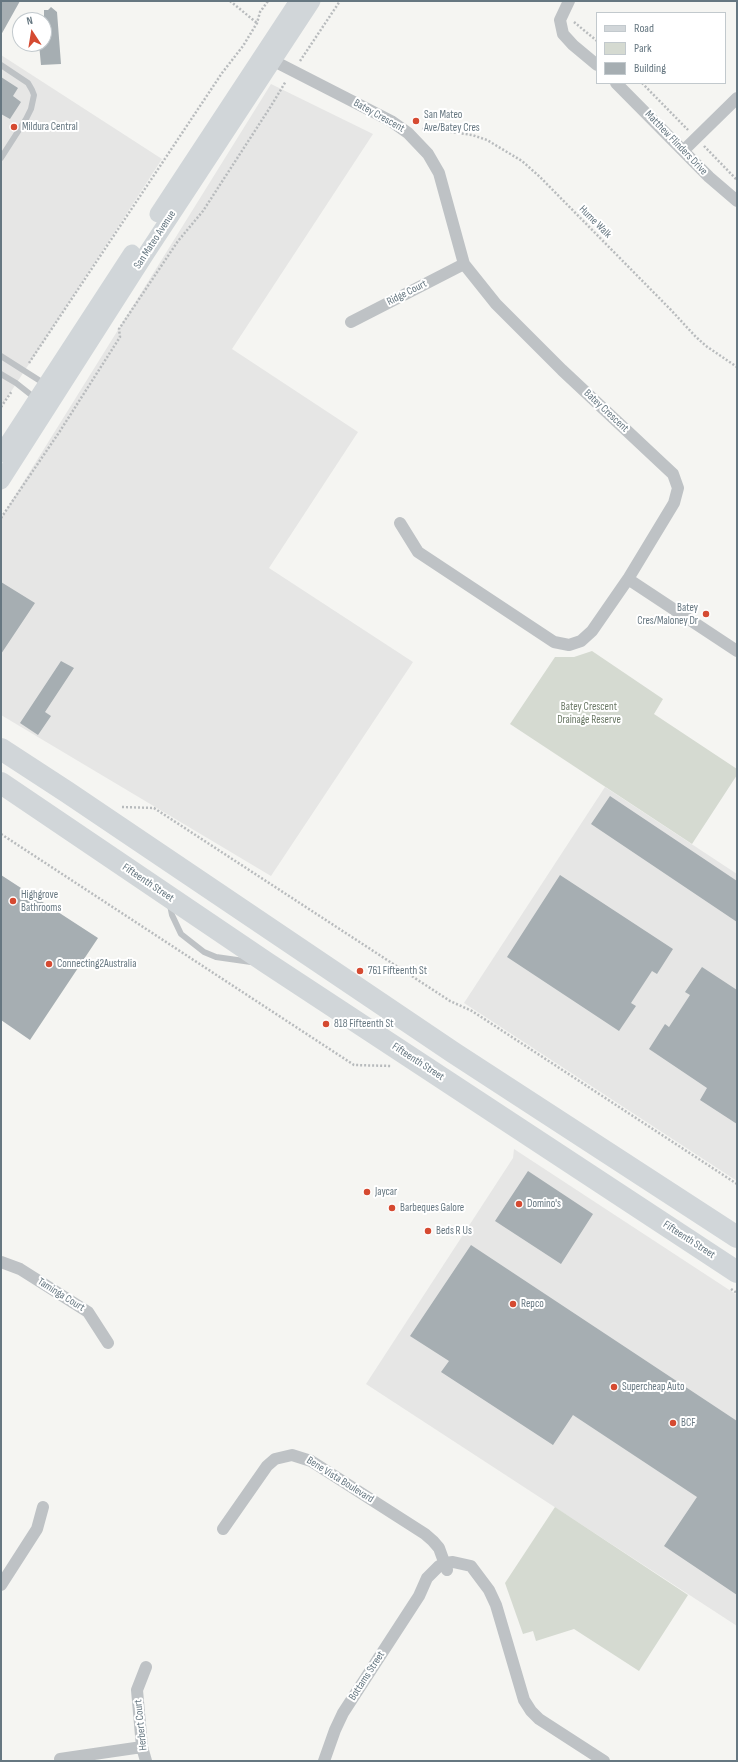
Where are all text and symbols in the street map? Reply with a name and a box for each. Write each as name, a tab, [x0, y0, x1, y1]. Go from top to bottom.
north arrow	[12, 12, 52, 52]
legend	[596, 12, 726, 84]
text: N	[25, 14, 34, 28]
text: Road	[634, 21, 654, 36]
text: Park	[634, 41, 652, 56]
text: Building	[634, 61, 666, 76]
street label: Batey Crescent	[351, 97, 407, 135]
place label: San Mateo Ave/Batey Cres	[424, 108, 480, 134]
street label: Matthew Flinders Drive	[642, 108, 710, 178]
marker: San Mateo Ave/Batey Cres	[411, 116, 421, 126]
place label: Mildura Central	[22, 120, 78, 134]
marker: Mildura Central	[9, 122, 19, 132]
street label: Hume Walk	[576, 203, 614, 241]
street label: San Mateo Avenue	[131, 208, 179, 272]
street label: Ridge Court	[385, 277, 429, 309]
street label: Batey Crescent	[581, 387, 631, 435]
place label: Batey Cres/Maloney Dr	[637, 601, 698, 627]
marker: Batey Cres/Maloney Dr	[701, 609, 711, 619]
park label: Batey Crescent Drainage Reserve	[557, 700, 621, 726]
street label: Fifteenth Street	[120, 861, 176, 905]
place label: Highgrove Bathrooms	[21, 888, 61, 914]
marker: Highgrove Bathrooms	[8, 896, 18, 906]
place label: Connecting2Australia	[57, 957, 136, 971]
marker: Connecting2Australia	[44, 959, 54, 969]
place label: 761 Fifteenth St	[368, 964, 427, 978]
marker: 761 Fifteenth St	[355, 966, 365, 976]
place label: 818 Fifteenth St	[334, 1017, 394, 1031]
marker: 818 Fifteenth St	[321, 1019, 331, 1029]
street label: Fifteenth Street	[389, 1040, 447, 1084]
place label: Jaycar	[375, 1185, 397, 1199]
marker: Jaycar	[362, 1187, 372, 1197]
place label: Domino's	[527, 1197, 561, 1211]
marker: Domino's	[514, 1199, 524, 1209]
place label: Barbeques Galore	[400, 1201, 464, 1215]
marker: Barbeques Galore	[387, 1203, 397, 1213]
street label: Fifteenth Street	[660, 1218, 718, 1262]
place label: Beds R Us	[436, 1224, 472, 1238]
marker: Beds R Us	[423, 1226, 433, 1236]
street label: Taminga Court	[35, 1275, 87, 1315]
place label: Repco	[521, 1297, 544, 1311]
marker: Repco	[508, 1299, 518, 1309]
place label: Supercheap Auto	[622, 1380, 684, 1394]
marker: Supercheap Auto	[609, 1382, 619, 1392]
place label: BCF	[681, 1416, 696, 1430]
marker: BCF	[668, 1418, 678, 1428]
street label: Bene Vista Boulevard	[304, 1454, 376, 1506]
street label: Bottams Street	[346, 1649, 388, 1703]
street label: Herbert Court	[132, 1699, 150, 1751]

